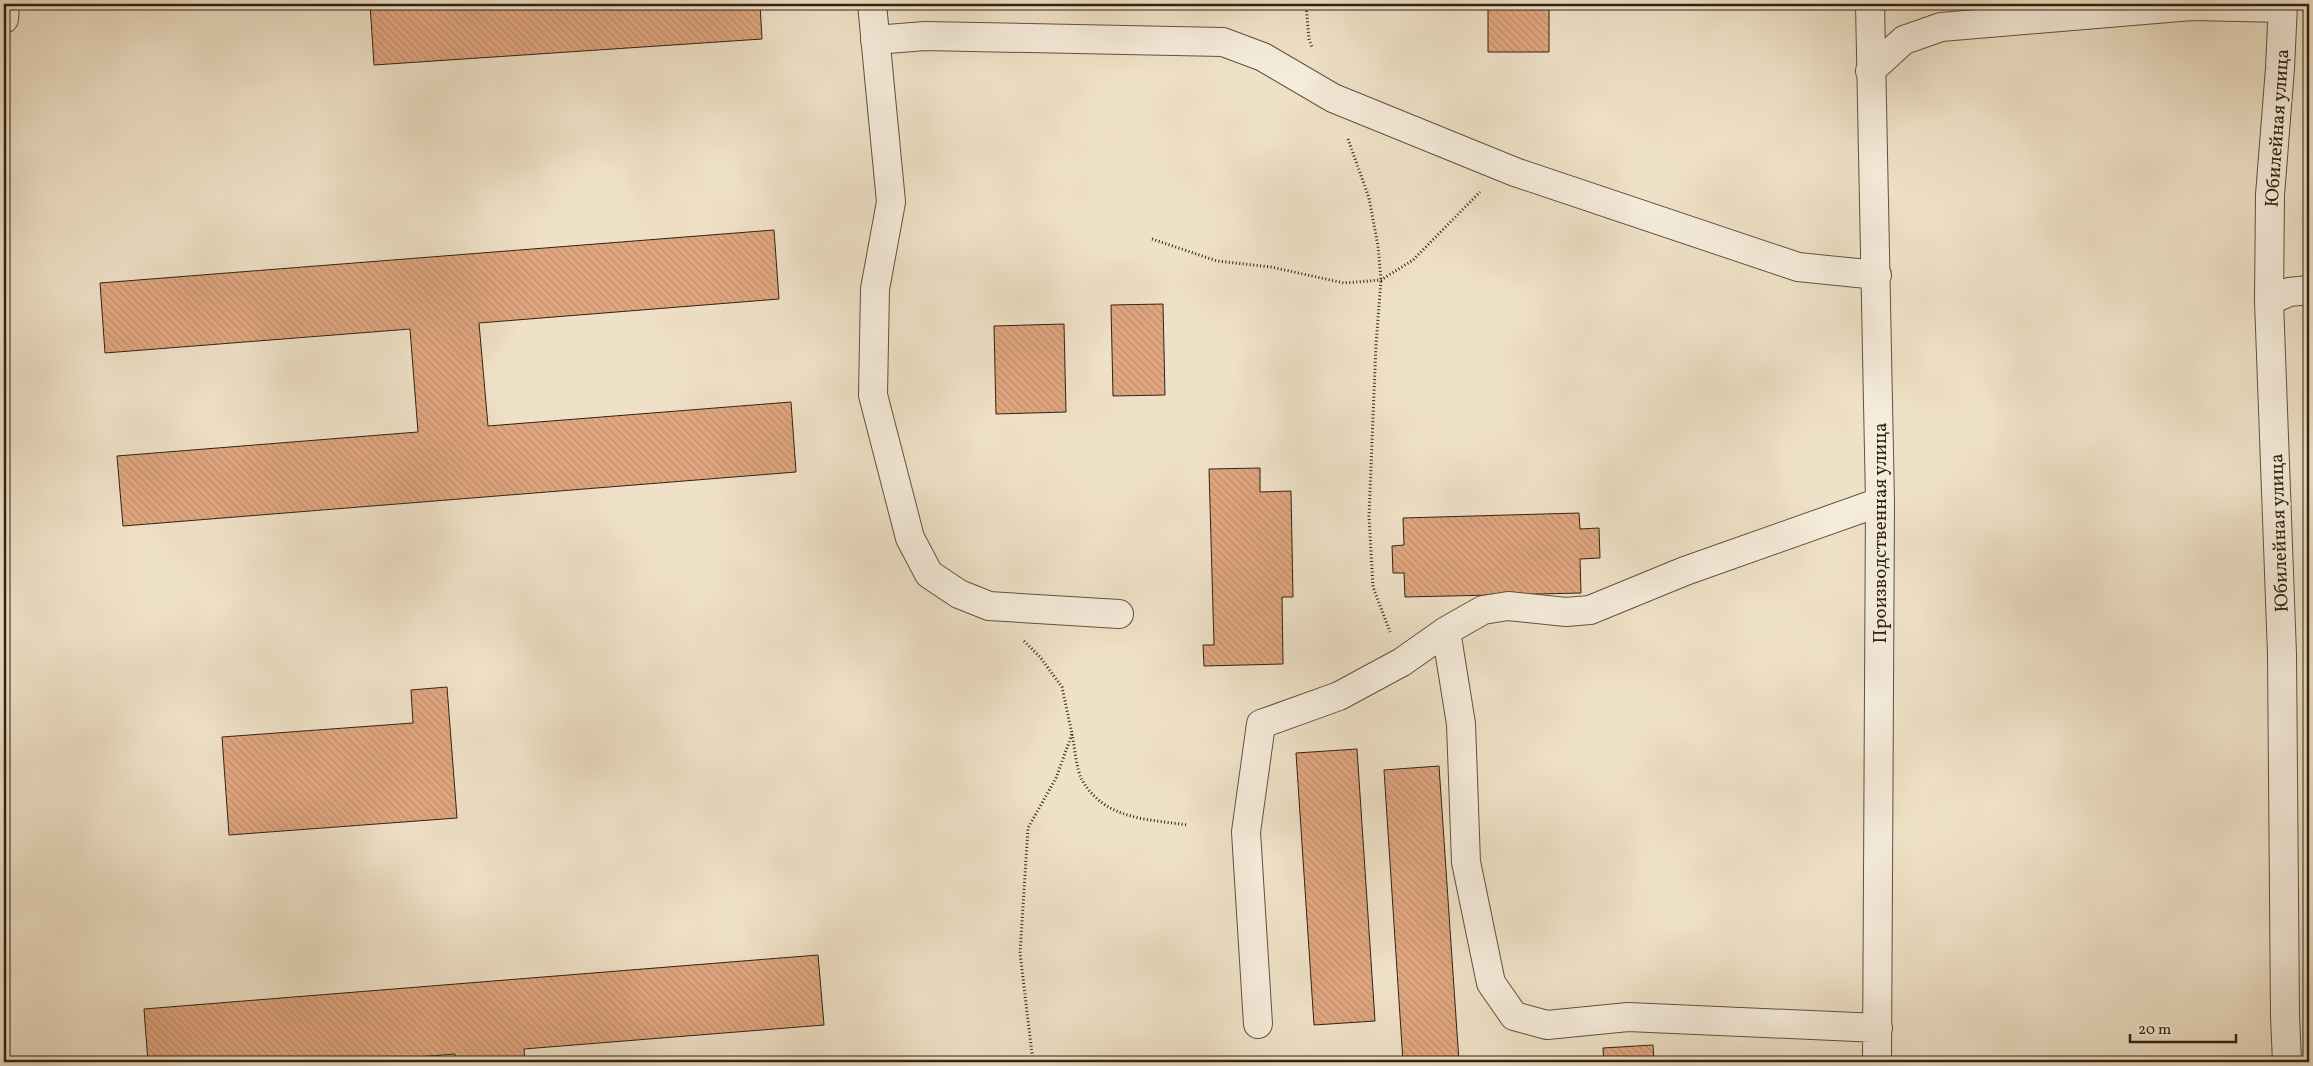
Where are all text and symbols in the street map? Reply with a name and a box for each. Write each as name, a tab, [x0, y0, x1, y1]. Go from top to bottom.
street label: Юбилейная улица	[2259, 48, 2297, 208]
street label: Производственная улица	[1868, 423, 1894, 643]
street label: Юбилейная улица	[2264, 453, 2296, 613]
scale bar	[2130, 1011, 2237, 1043]
text: 20 m	[2138, 1020, 2171, 1041]

